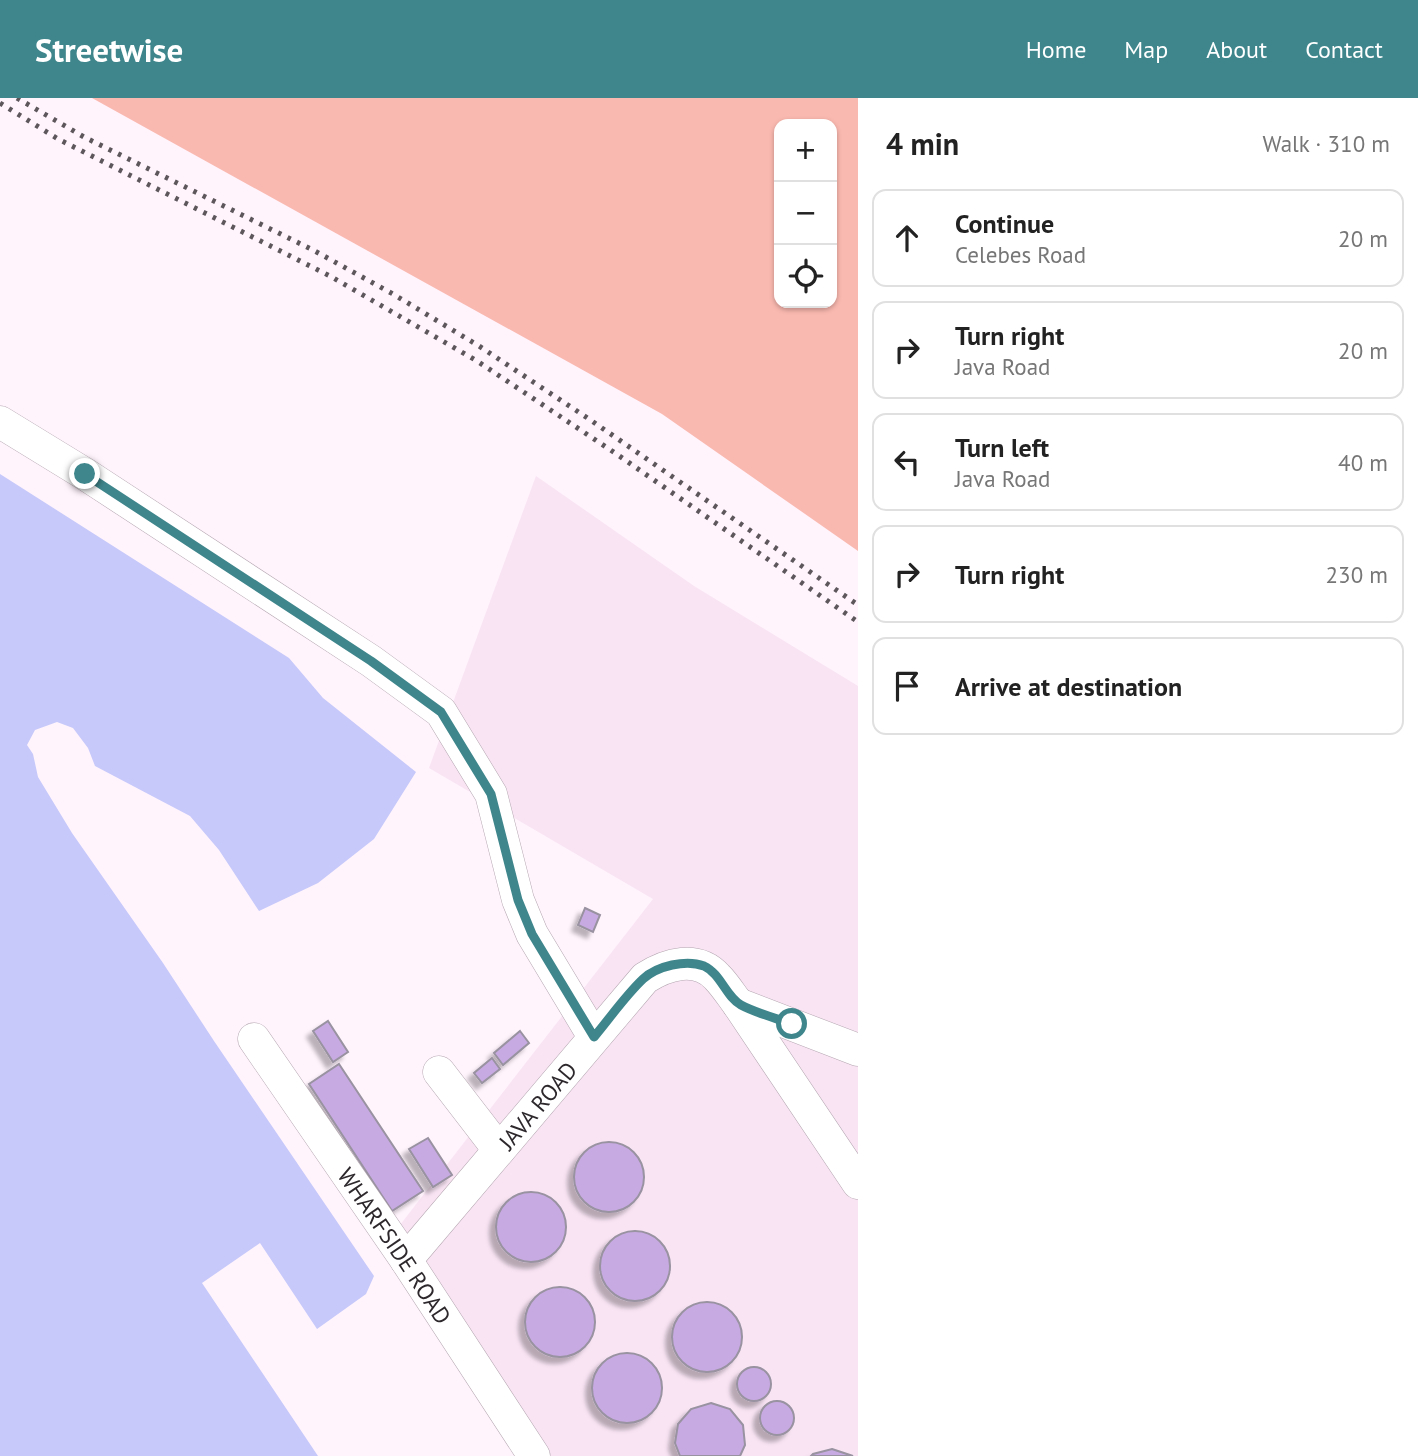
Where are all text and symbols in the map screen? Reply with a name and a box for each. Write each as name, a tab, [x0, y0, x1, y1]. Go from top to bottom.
text: Streetwise	[35, 28, 183, 71]
text: Home	[1026, 34, 1086, 65]
text: Map	[1124, 34, 1168, 65]
text: About	[1206, 34, 1267, 65]
text: Contact	[1305, 34, 1383, 65]
map controls	[774, 119, 837, 308]
button: +	[774, 119, 837, 182]
text: 4 min	[886, 124, 959, 163]
text: Walk · 310 m	[1263, 129, 1390, 158]
button: −	[774, 182, 837, 245]
text: Continue	[955, 207, 1054, 240]
icon: ahead	[888, 219, 926, 257]
text: 20 m	[1338, 224, 1388, 253]
text: Celebes Road	[955, 240, 1086, 269]
button: locate	[774, 245, 837, 308]
text: Turn right	[955, 319, 1064, 352]
icon: right	[888, 331, 926, 369]
text: 20 m	[1338, 336, 1388, 365]
text: Java Road	[955, 352, 1050, 381]
text: Turn left	[955, 431, 1049, 464]
icon: left	[888, 443, 926, 481]
text: 40 m	[1338, 448, 1388, 477]
route end	[69, 458, 100, 489]
text: Java Road	[955, 464, 1050, 493]
icon: right	[888, 555, 926, 593]
text: Turn right	[955, 558, 1064, 591]
text: 230 m	[1326, 560, 1388, 589]
icon: arrive	[888, 667, 926, 705]
text: Arrive at destination	[955, 670, 1182, 703]
route start	[776, 1008, 807, 1039]
street label: JAVA ROAD	[491, 1055, 583, 1156]
street label: WHARFSIDE ROAD	[332, 1162, 458, 1329]

